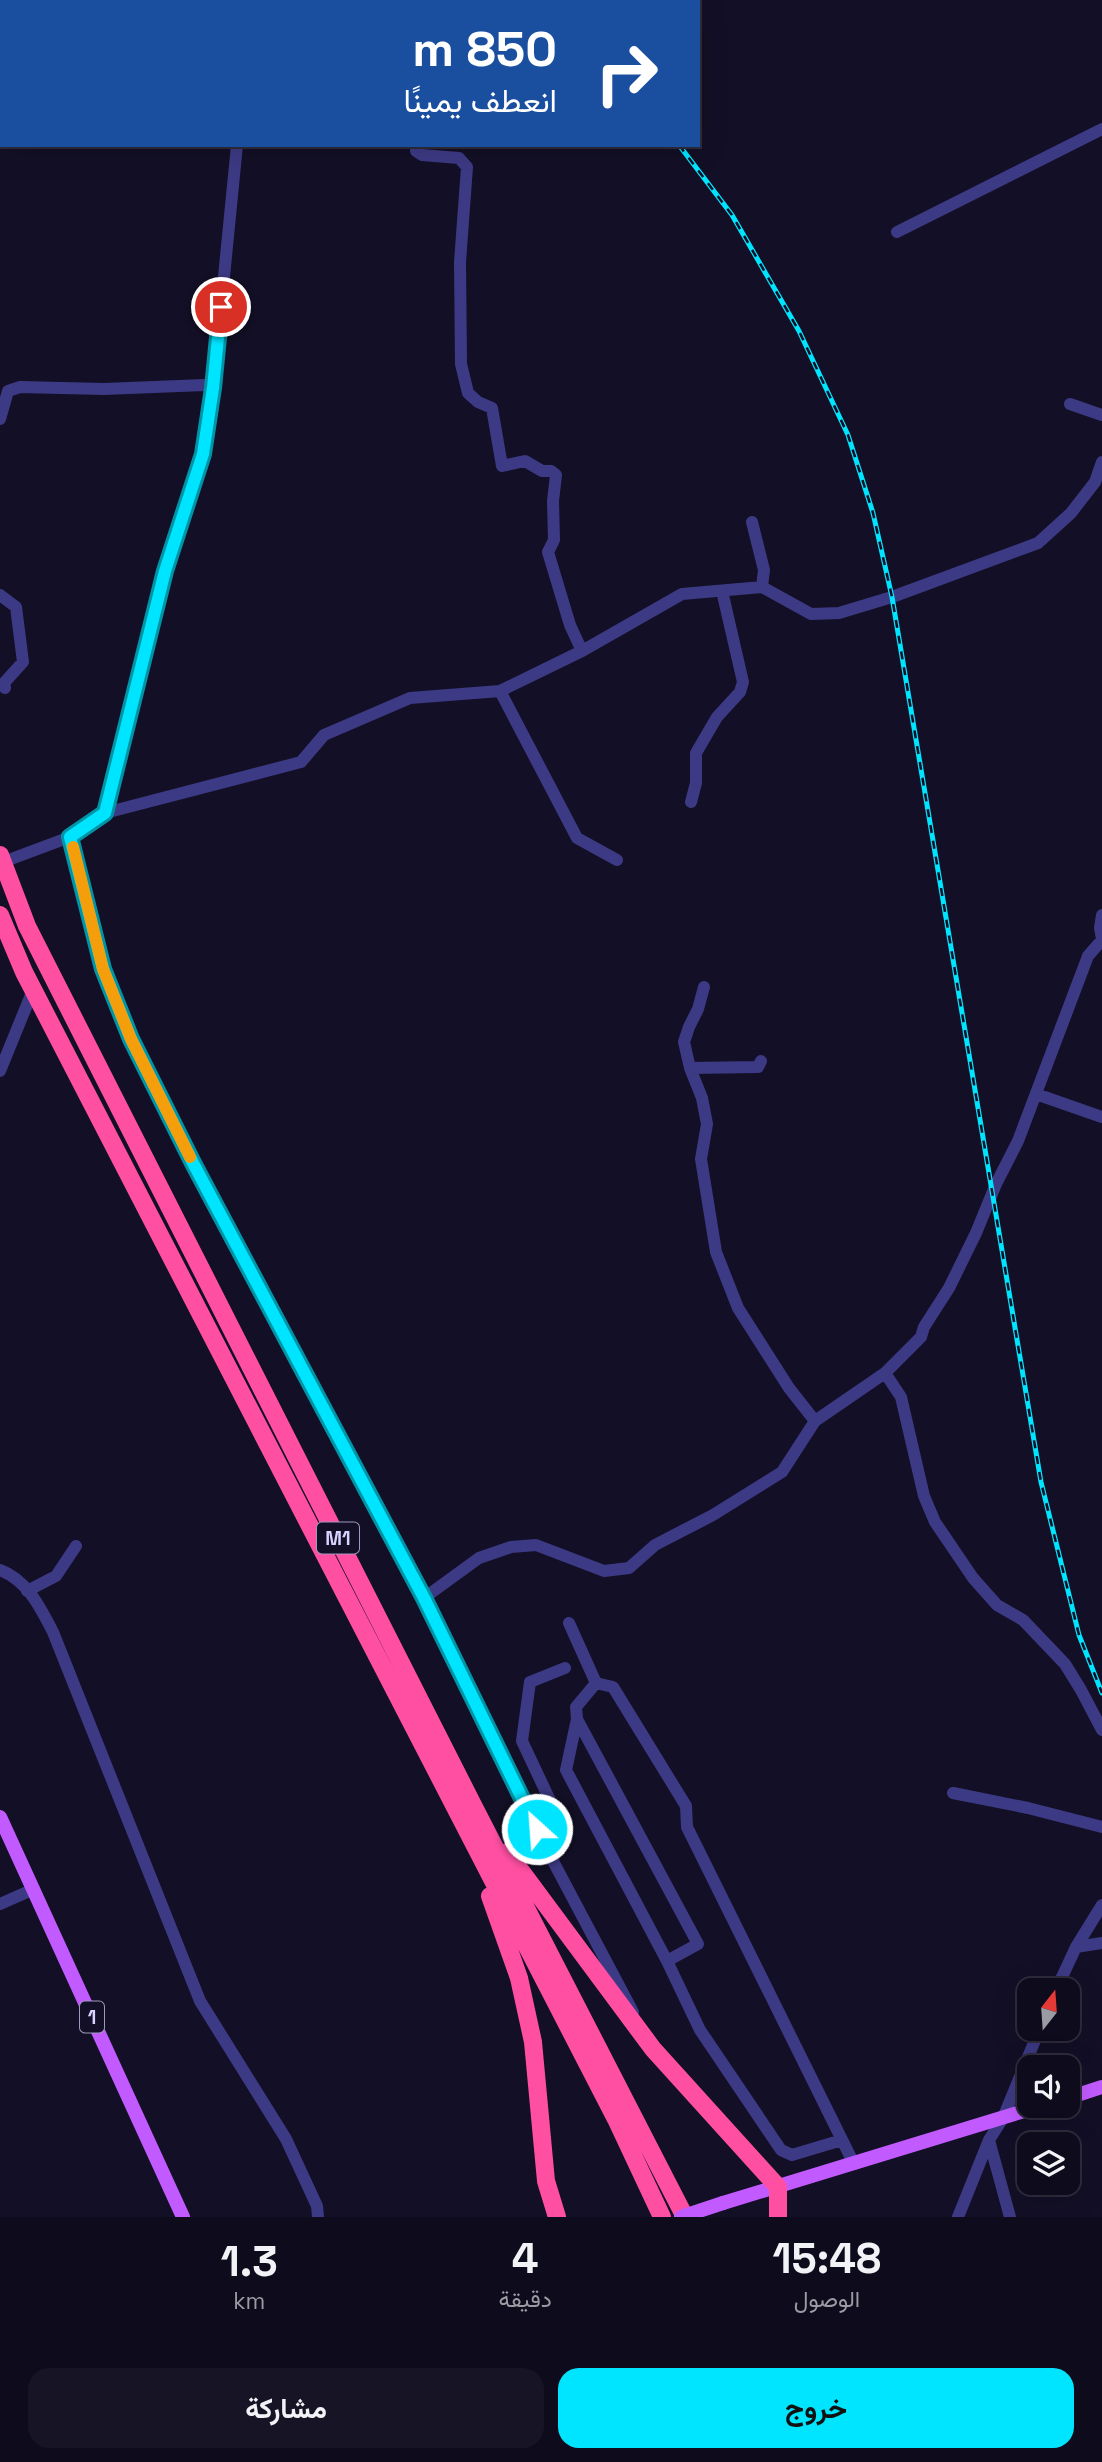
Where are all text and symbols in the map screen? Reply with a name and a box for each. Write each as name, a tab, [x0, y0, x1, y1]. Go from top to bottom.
text: 850 m	[412, 18, 557, 80]
icon: right	[581, 28, 672, 119]
text: انعطف يمينًا	[404, 81, 557, 121]
pin	[191, 277, 251, 337]
icon: arrive	[202, 288, 240, 326]
road number: M1	[317, 1522, 359, 1554]
position arrow	[500, 1792, 574, 1866]
north arrow	[1017, 1978, 1080, 2040]
map controls	[1017, 1978, 1080, 2195]
road number: 1	[80, 2002, 104, 2033]
button: sound	[1017, 2055, 1080, 2118]
button: layers	[1017, 2132, 1080, 2195]
text: 4	[512, 2232, 539, 2285]
text: 15:48	[773, 2232, 881, 2285]
text: 1.3	[221, 2235, 278, 2288]
text: دقيقة	[499, 2284, 552, 2314]
text: الوصول	[794, 2284, 860, 2314]
text: km	[233, 2286, 265, 2316]
button: مشاركة	[28, 2368, 544, 2448]
button: خروج	[558, 2368, 1074, 2448]

